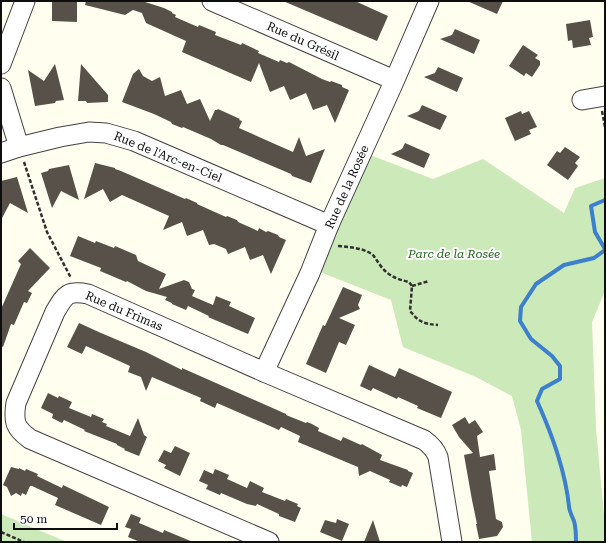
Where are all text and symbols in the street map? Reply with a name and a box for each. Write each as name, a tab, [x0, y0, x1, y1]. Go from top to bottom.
street label: Rue du Grésil	[265, 19, 341, 63]
street label: Rue de l'Arc-en-Ciel	[112, 129, 224, 185]
street label: Rue de la Rosée	[322, 143, 372, 231]
park label: Parc de la Rosée	[407, 247, 500, 261]
street label: Rue du Frimas	[83, 288, 165, 334]
scale bar	[14, 505, 117, 531]
text: 50 m	[20, 512, 47, 526]

